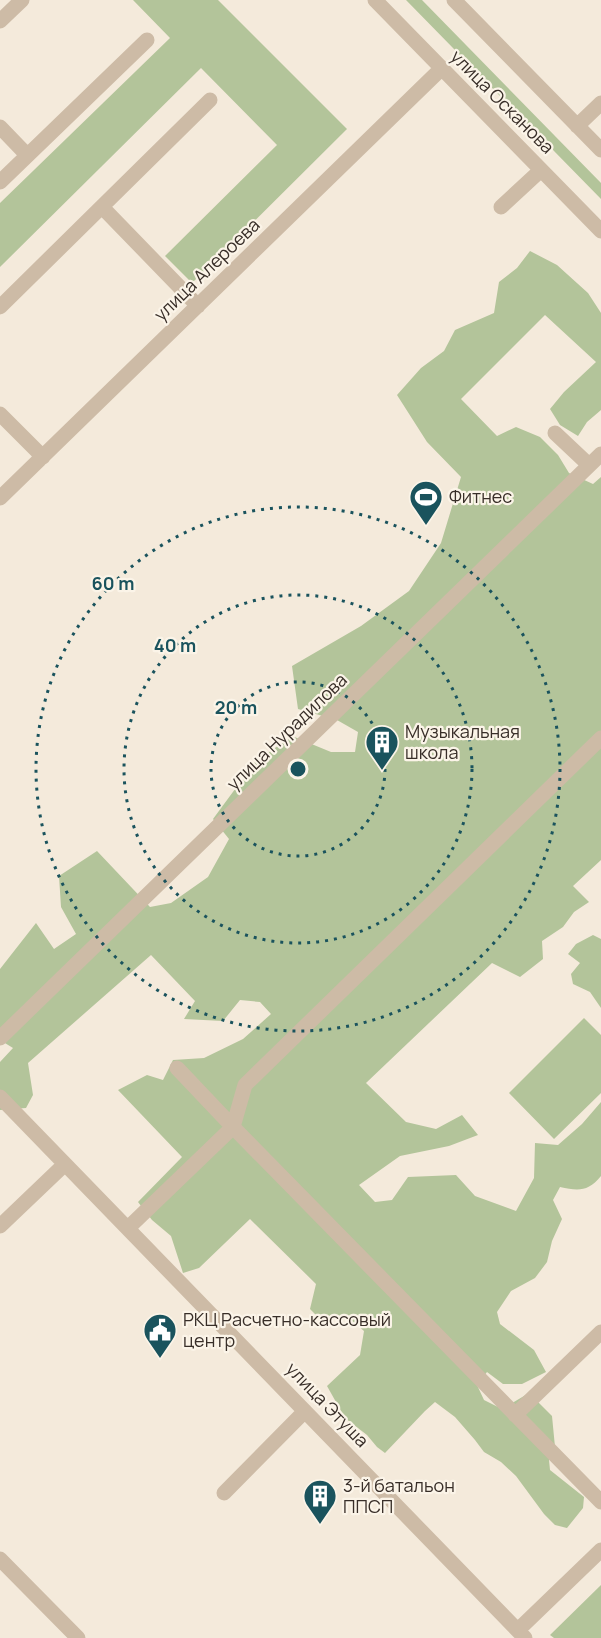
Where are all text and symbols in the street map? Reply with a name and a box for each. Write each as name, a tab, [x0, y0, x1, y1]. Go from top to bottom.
street label: улица Осканова	[446, 44, 560, 158]
street label: улица Алероева	[148, 213, 264, 326]
sports icon: Фитнес	[408, 479, 444, 526]
place label: Фитнес	[449, 484, 512, 508]
text: 60 m	[92, 571, 134, 595]
text: 40 m	[154, 633, 196, 657]
street label: улица Нурадилова	[221, 668, 352, 795]
text: 20 m	[215, 695, 257, 719]
place label: Музыкальная школа	[405, 719, 520, 764]
building icon: Музыкальная школа	[364, 724, 400, 771]
centre of rings	[288, 759, 308, 779]
place label: РКЦ Расчетно-кассовый центр	[183, 1307, 391, 1352]
public building icon: РКЦ Расчетно-кассовый центр	[142, 1312, 178, 1359]
street label: улица Этуша	[281, 1357, 374, 1452]
place label: 3-й батальон ППСП	[343, 1473, 455, 1518]
building icon: 3-й батальон ППСП	[302, 1478, 338, 1525]

